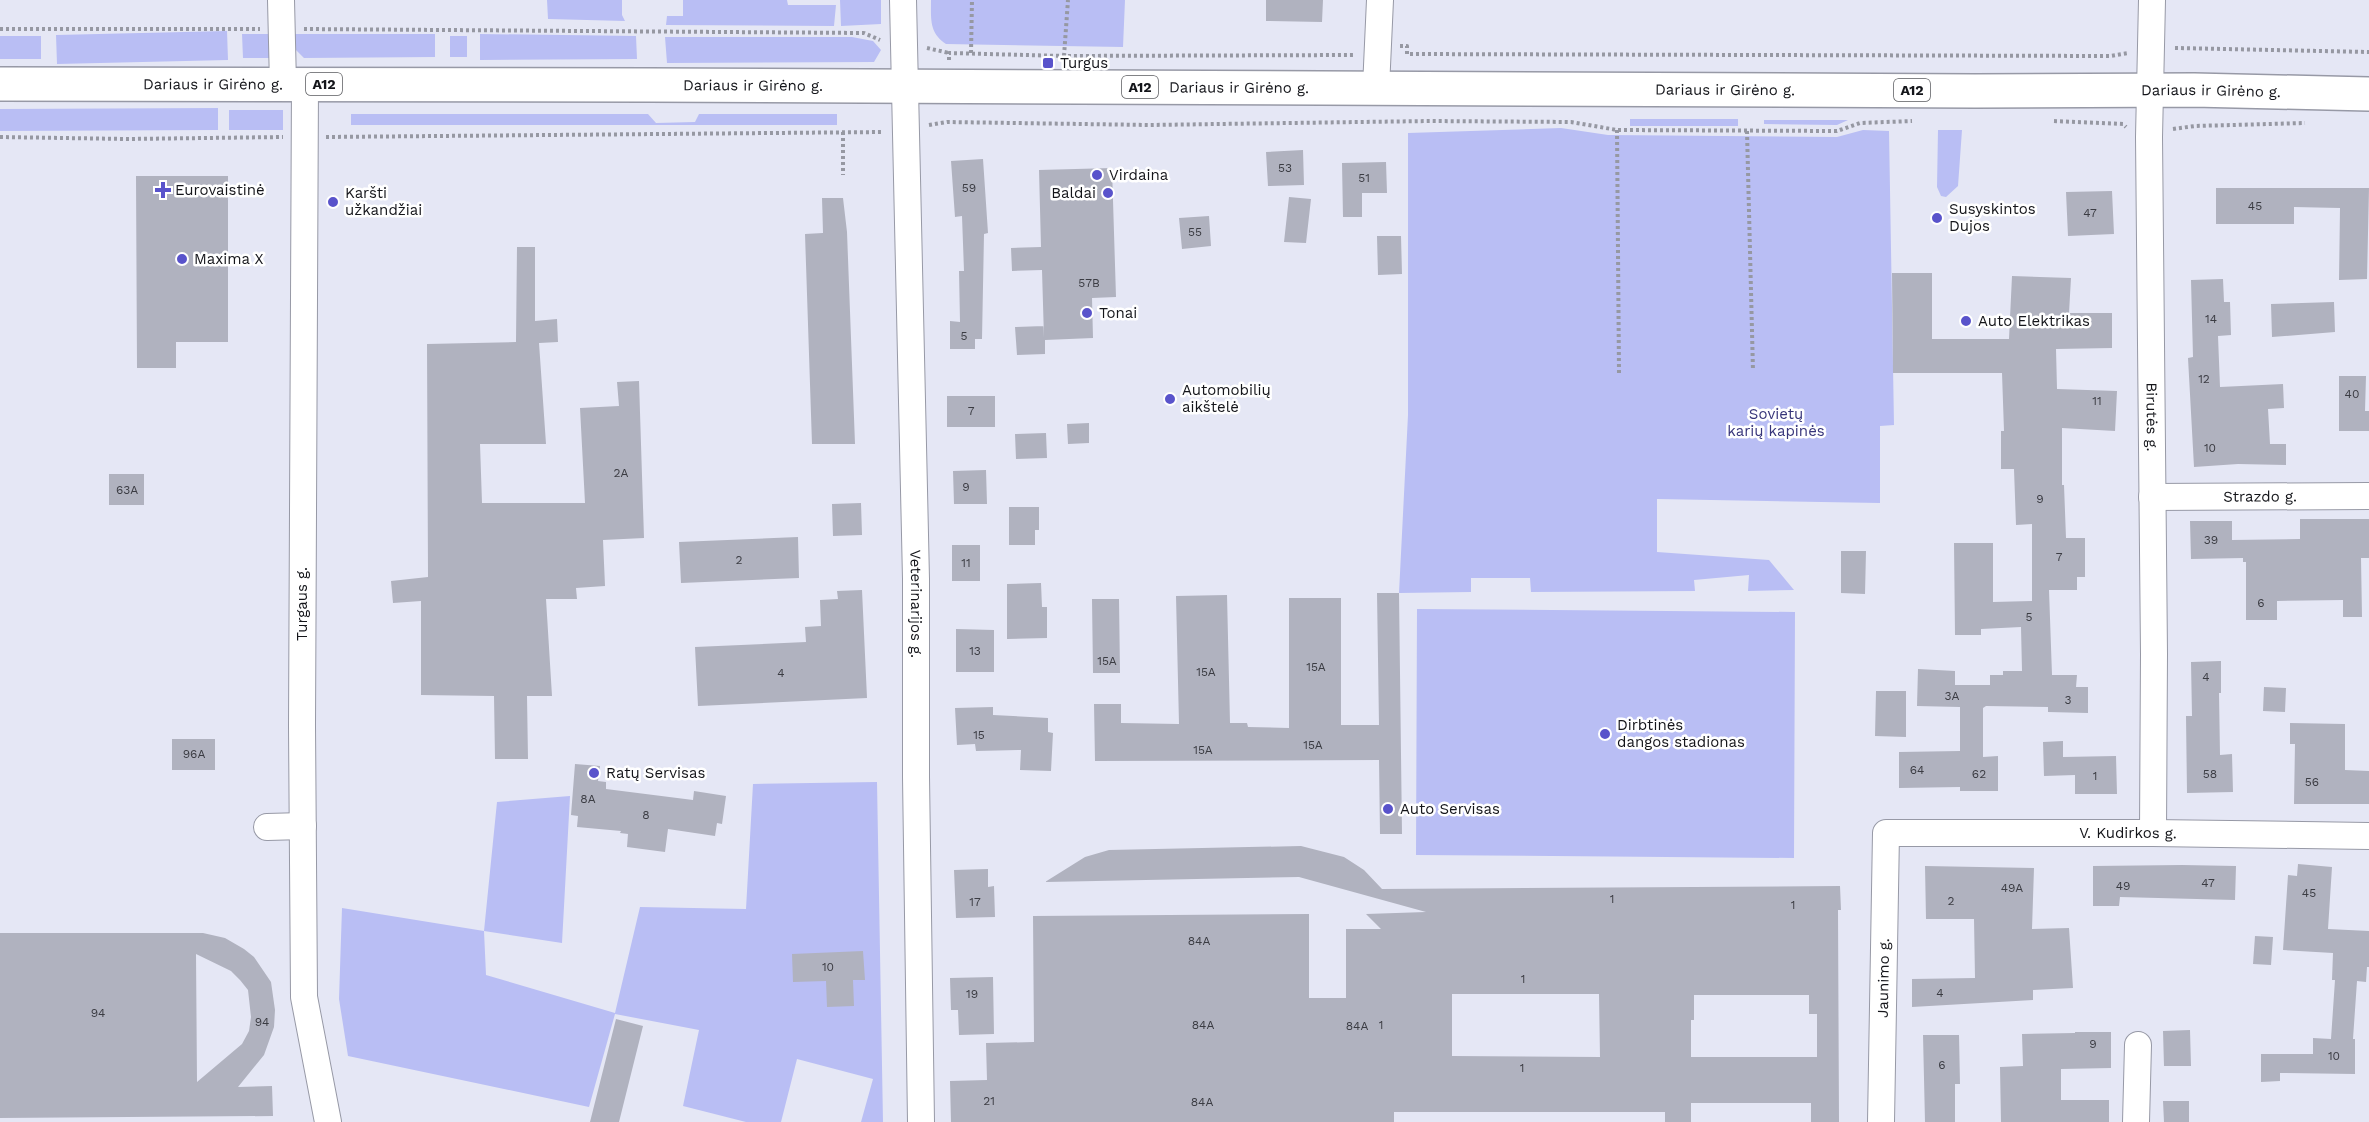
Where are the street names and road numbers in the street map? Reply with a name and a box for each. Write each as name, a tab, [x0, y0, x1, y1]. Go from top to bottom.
road number: A12	[306, 73, 342, 95]
street label: Dariaus ir Girėno g.	[143, 75, 283, 93]
street label: Dariaus ir Girėno g.	[683, 76, 823, 95]
road number: A12	[1122, 76, 1158, 98]
street label: Dariaus ir Girėno g.	[1169, 78, 1309, 97]
road number: A12	[1894, 79, 1930, 101]
street label: Dariaus ir Girėno g.	[1655, 81, 1795, 99]
street label: Dariaus ir Girėno g.	[2141, 81, 2281, 101]
street label: Birutės g.	[2142, 382, 2161, 452]
street label: Strazdo g.	[2223, 487, 2297, 506]
street label: Veterinarijos g.	[906, 549, 925, 658]
street label: Turgaus g.	[293, 567, 311, 641]
street label: V. Kudirkos g.	[2079, 824, 2177, 842]
street label: Jaunimo g.	[1874, 938, 1893, 1018]

